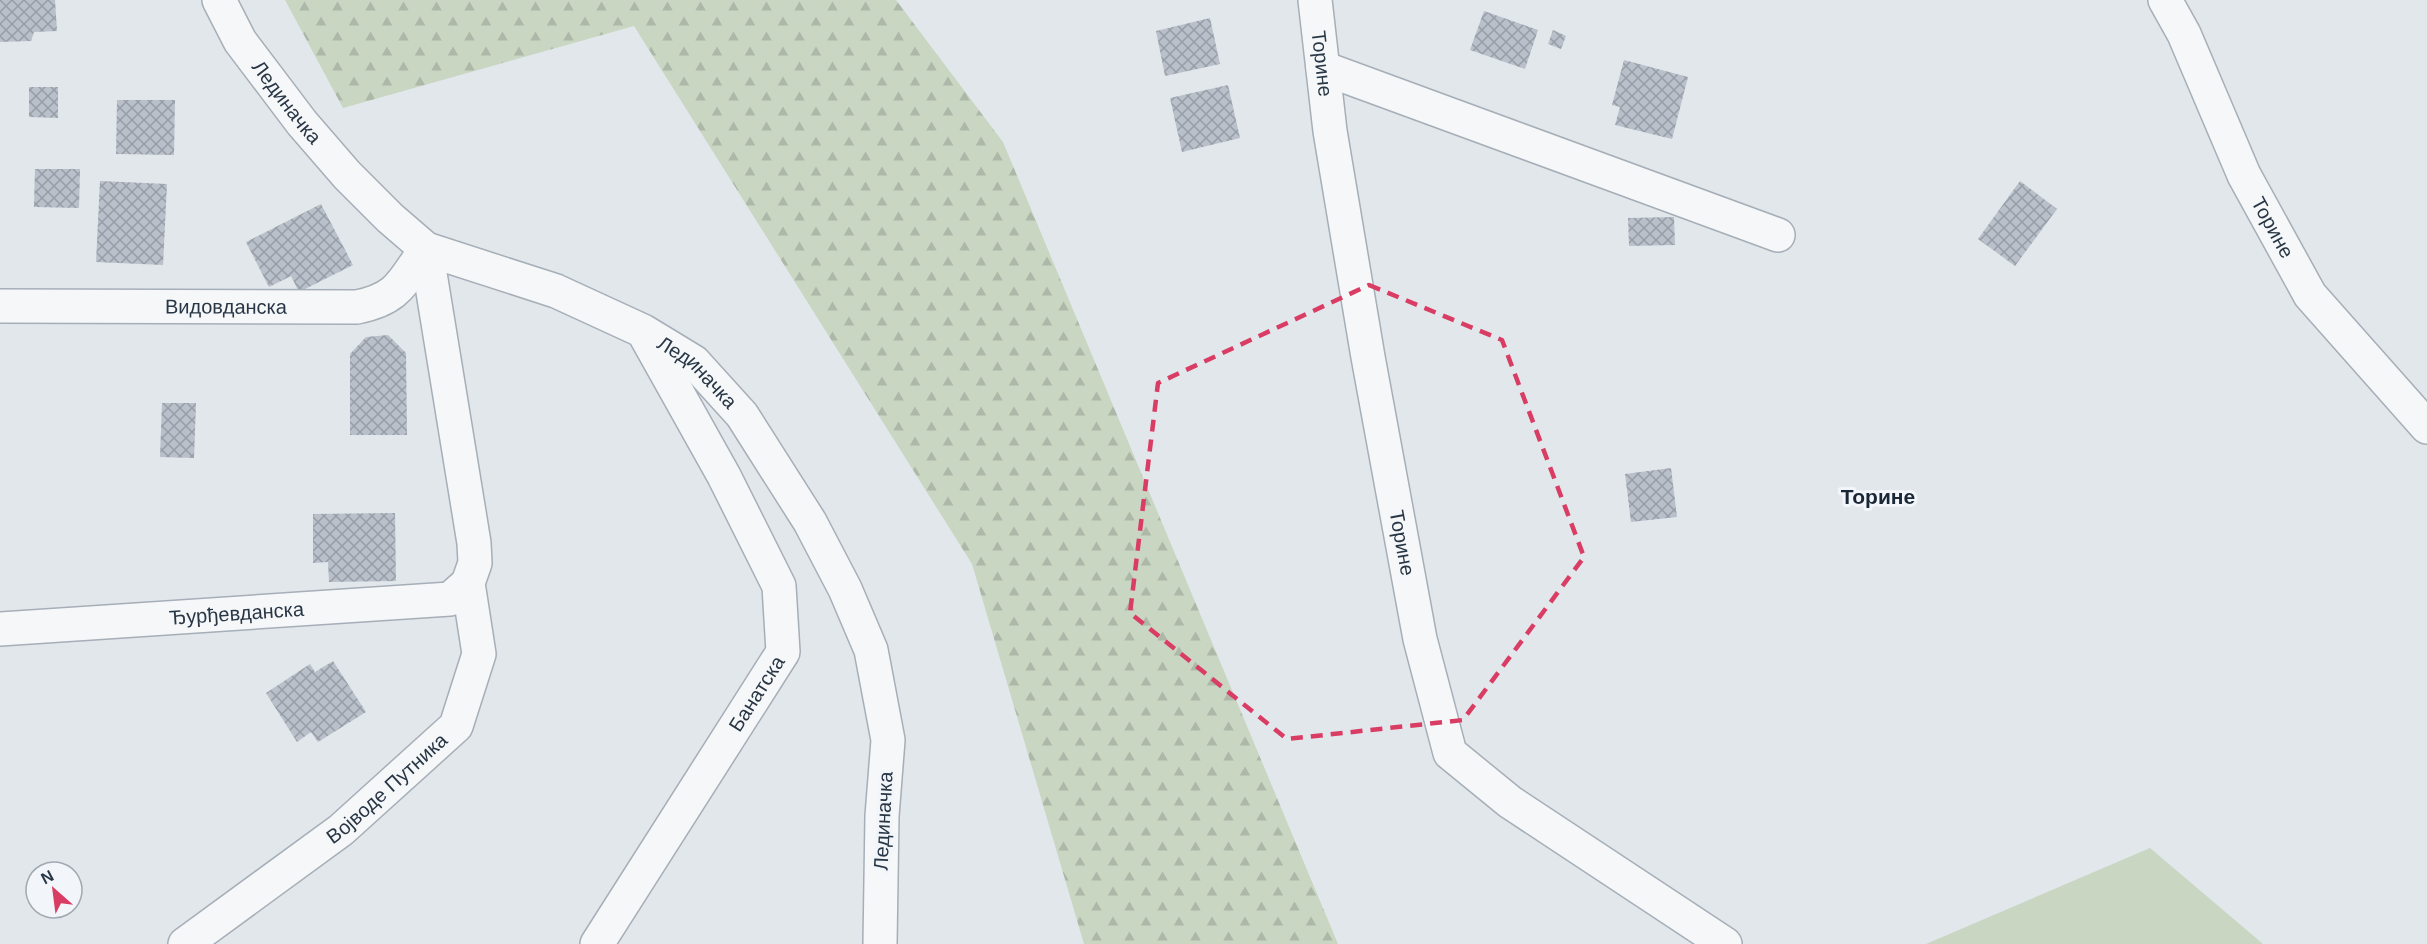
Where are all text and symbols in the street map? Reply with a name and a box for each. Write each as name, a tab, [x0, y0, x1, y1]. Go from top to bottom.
street label: Торине	[1308, 29, 1337, 98]
street label: Лединачка	[248, 56, 326, 149]
street label: Торине	[2247, 193, 2298, 262]
street label: Видовданска	[165, 295, 288, 318]
street label: Лединачка	[654, 332, 742, 413]
district label: Торине	[1841, 485, 1915, 508]
street label: Торине	[1385, 508, 1419, 577]
street label: Ђурђевданска	[168, 598, 305, 629]
street label: Банатска	[724, 651, 789, 735]
street label: Војводе Путника	[322, 728, 452, 848]
street label: Лединачка	[869, 770, 897, 871]
north arrow	[24, 860, 84, 920]
text: N	[38, 867, 56, 887]

